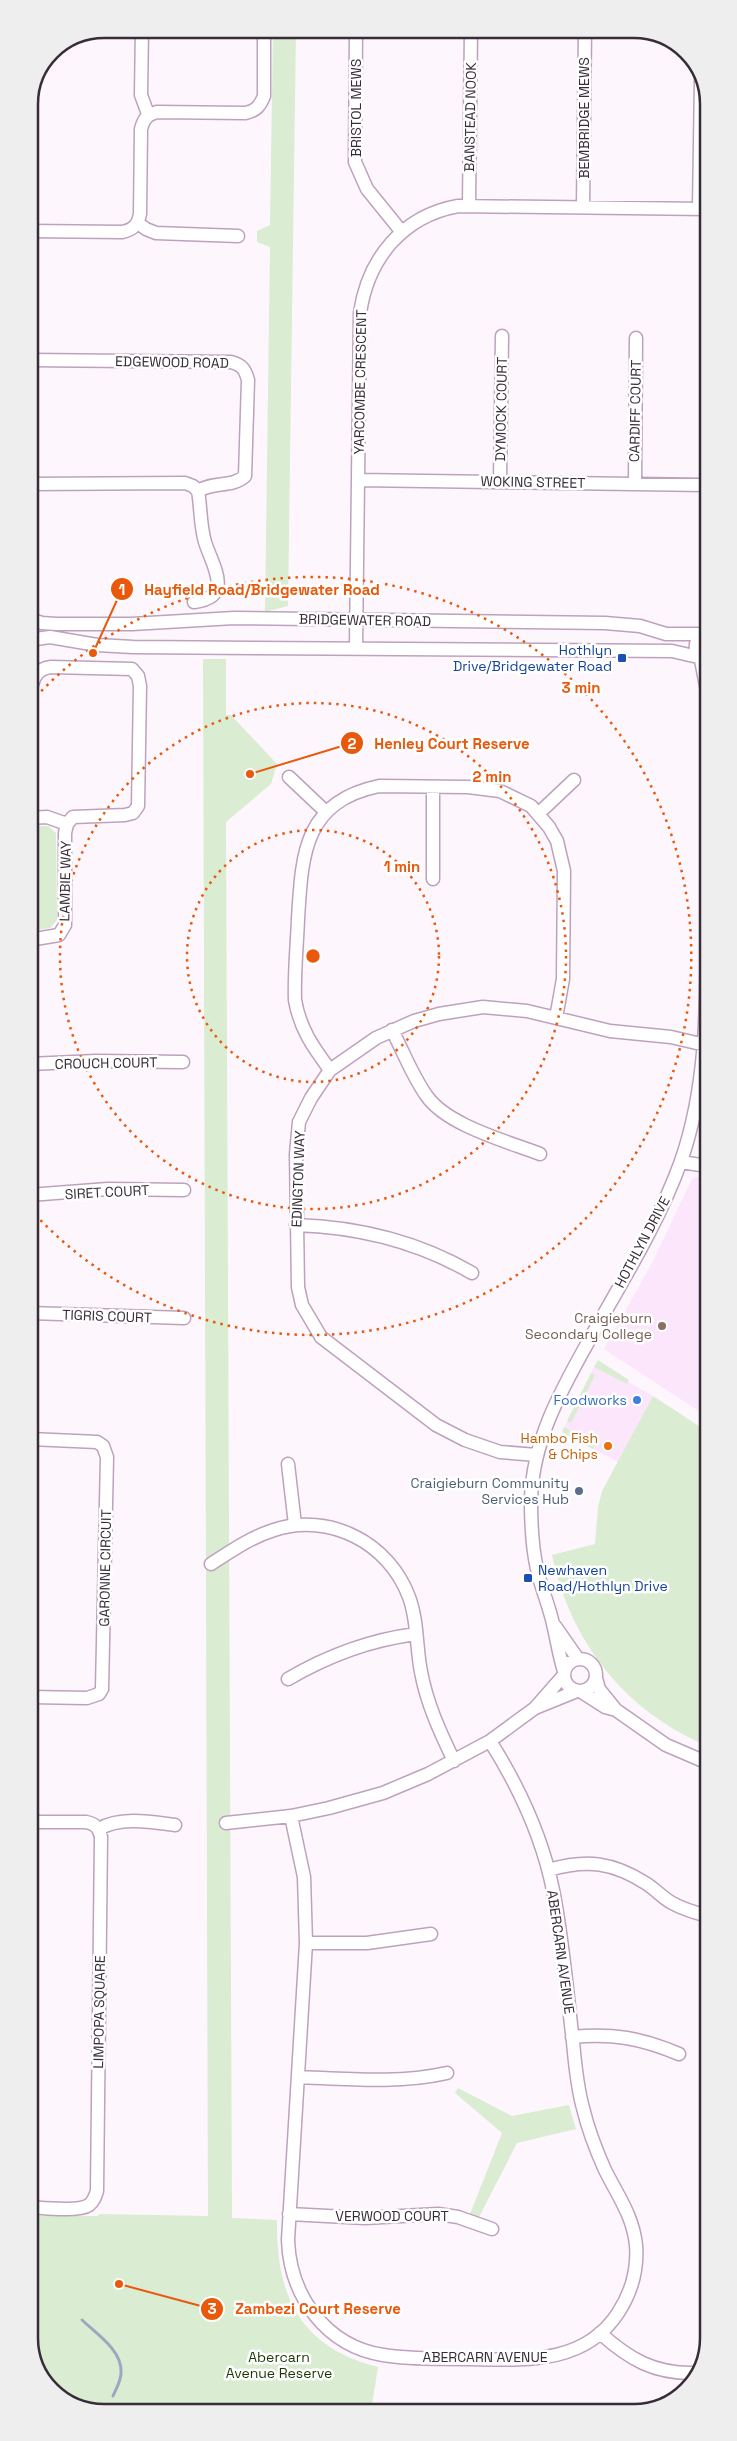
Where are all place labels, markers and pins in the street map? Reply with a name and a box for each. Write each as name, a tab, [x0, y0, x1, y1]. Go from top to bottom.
callout: Hayfield Road/Bridgewater Road	[109, 574, 390, 604]
place label: Hothlyn Drive/Bridgewater Road	[453, 641, 612, 675]
marker: Hothlyn Drive/Bridgewater Road	[616, 652, 628, 664]
callout: Henley Court Reserve	[339, 728, 539, 758]
centre of rings	[304, 947, 322, 965]
place label: Craigieburn Secondary College	[525, 1309, 652, 1343]
marker: Craigieburn Secondary College	[656, 1320, 668, 1332]
place label: Foodworks	[553, 1391, 627, 1409]
marker: Foodworks	[631, 1394, 643, 1406]
place label: Hambo Fish & Chips	[521, 1429, 598, 1463]
marker: Hambo Fish & Chips	[602, 1440, 614, 1452]
place label: Craigieburn Community Services Hub	[411, 1474, 569, 1508]
marker: Craigieburn Community Services Hub	[573, 1485, 585, 1497]
place label: Newhaven Road/Hothlyn Drive	[538, 1561, 668, 1595]
marker: Newhaven Road/Hothlyn Drive	[522, 1572, 534, 1584]
callout: Zambezi Court Reserve	[200, 2294, 411, 2324]

